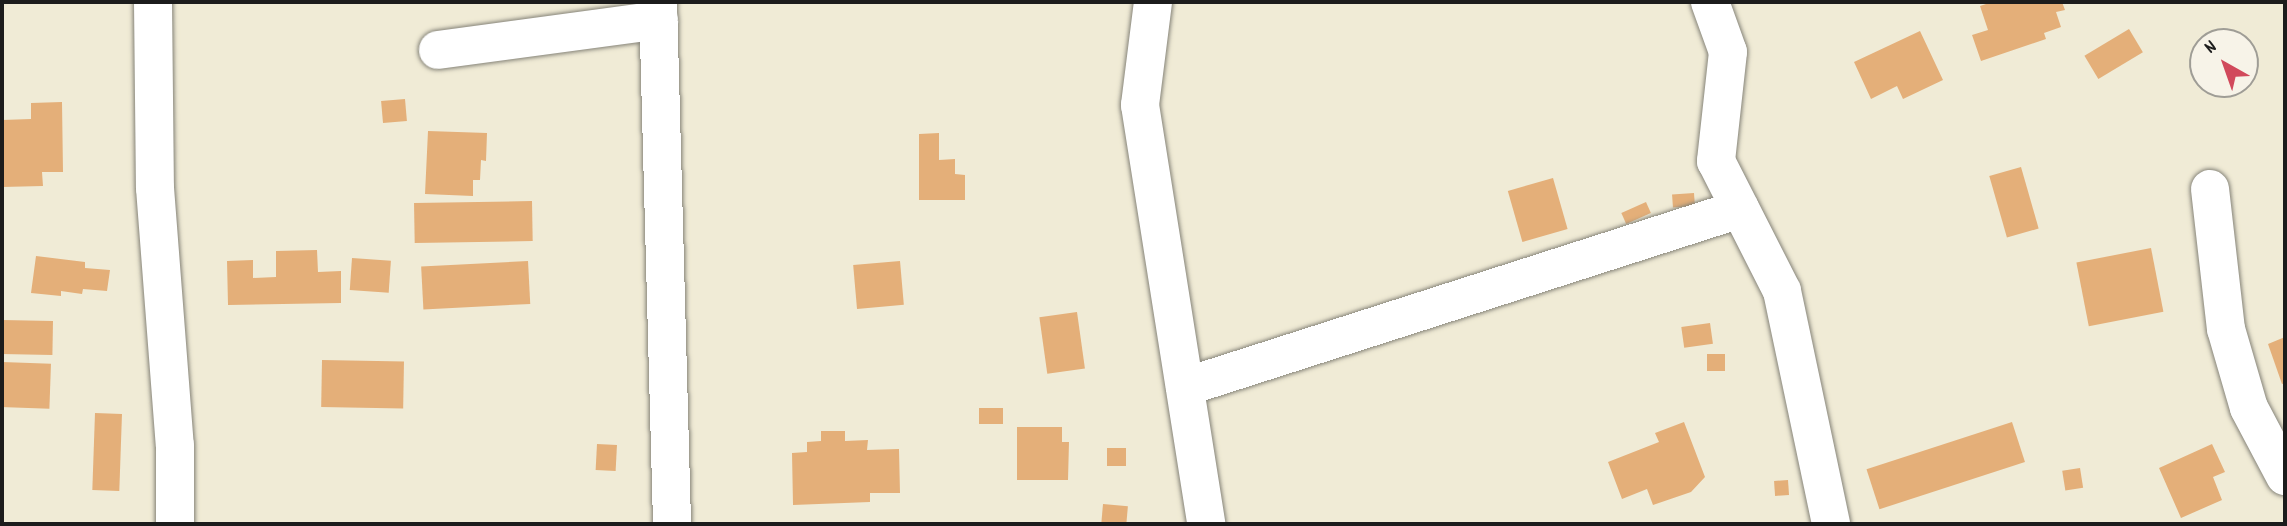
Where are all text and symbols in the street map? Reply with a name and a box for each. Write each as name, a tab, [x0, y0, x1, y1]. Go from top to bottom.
north arrow	[2189, 28, 2259, 98]
text: N	[2199, 35, 2224, 61]

